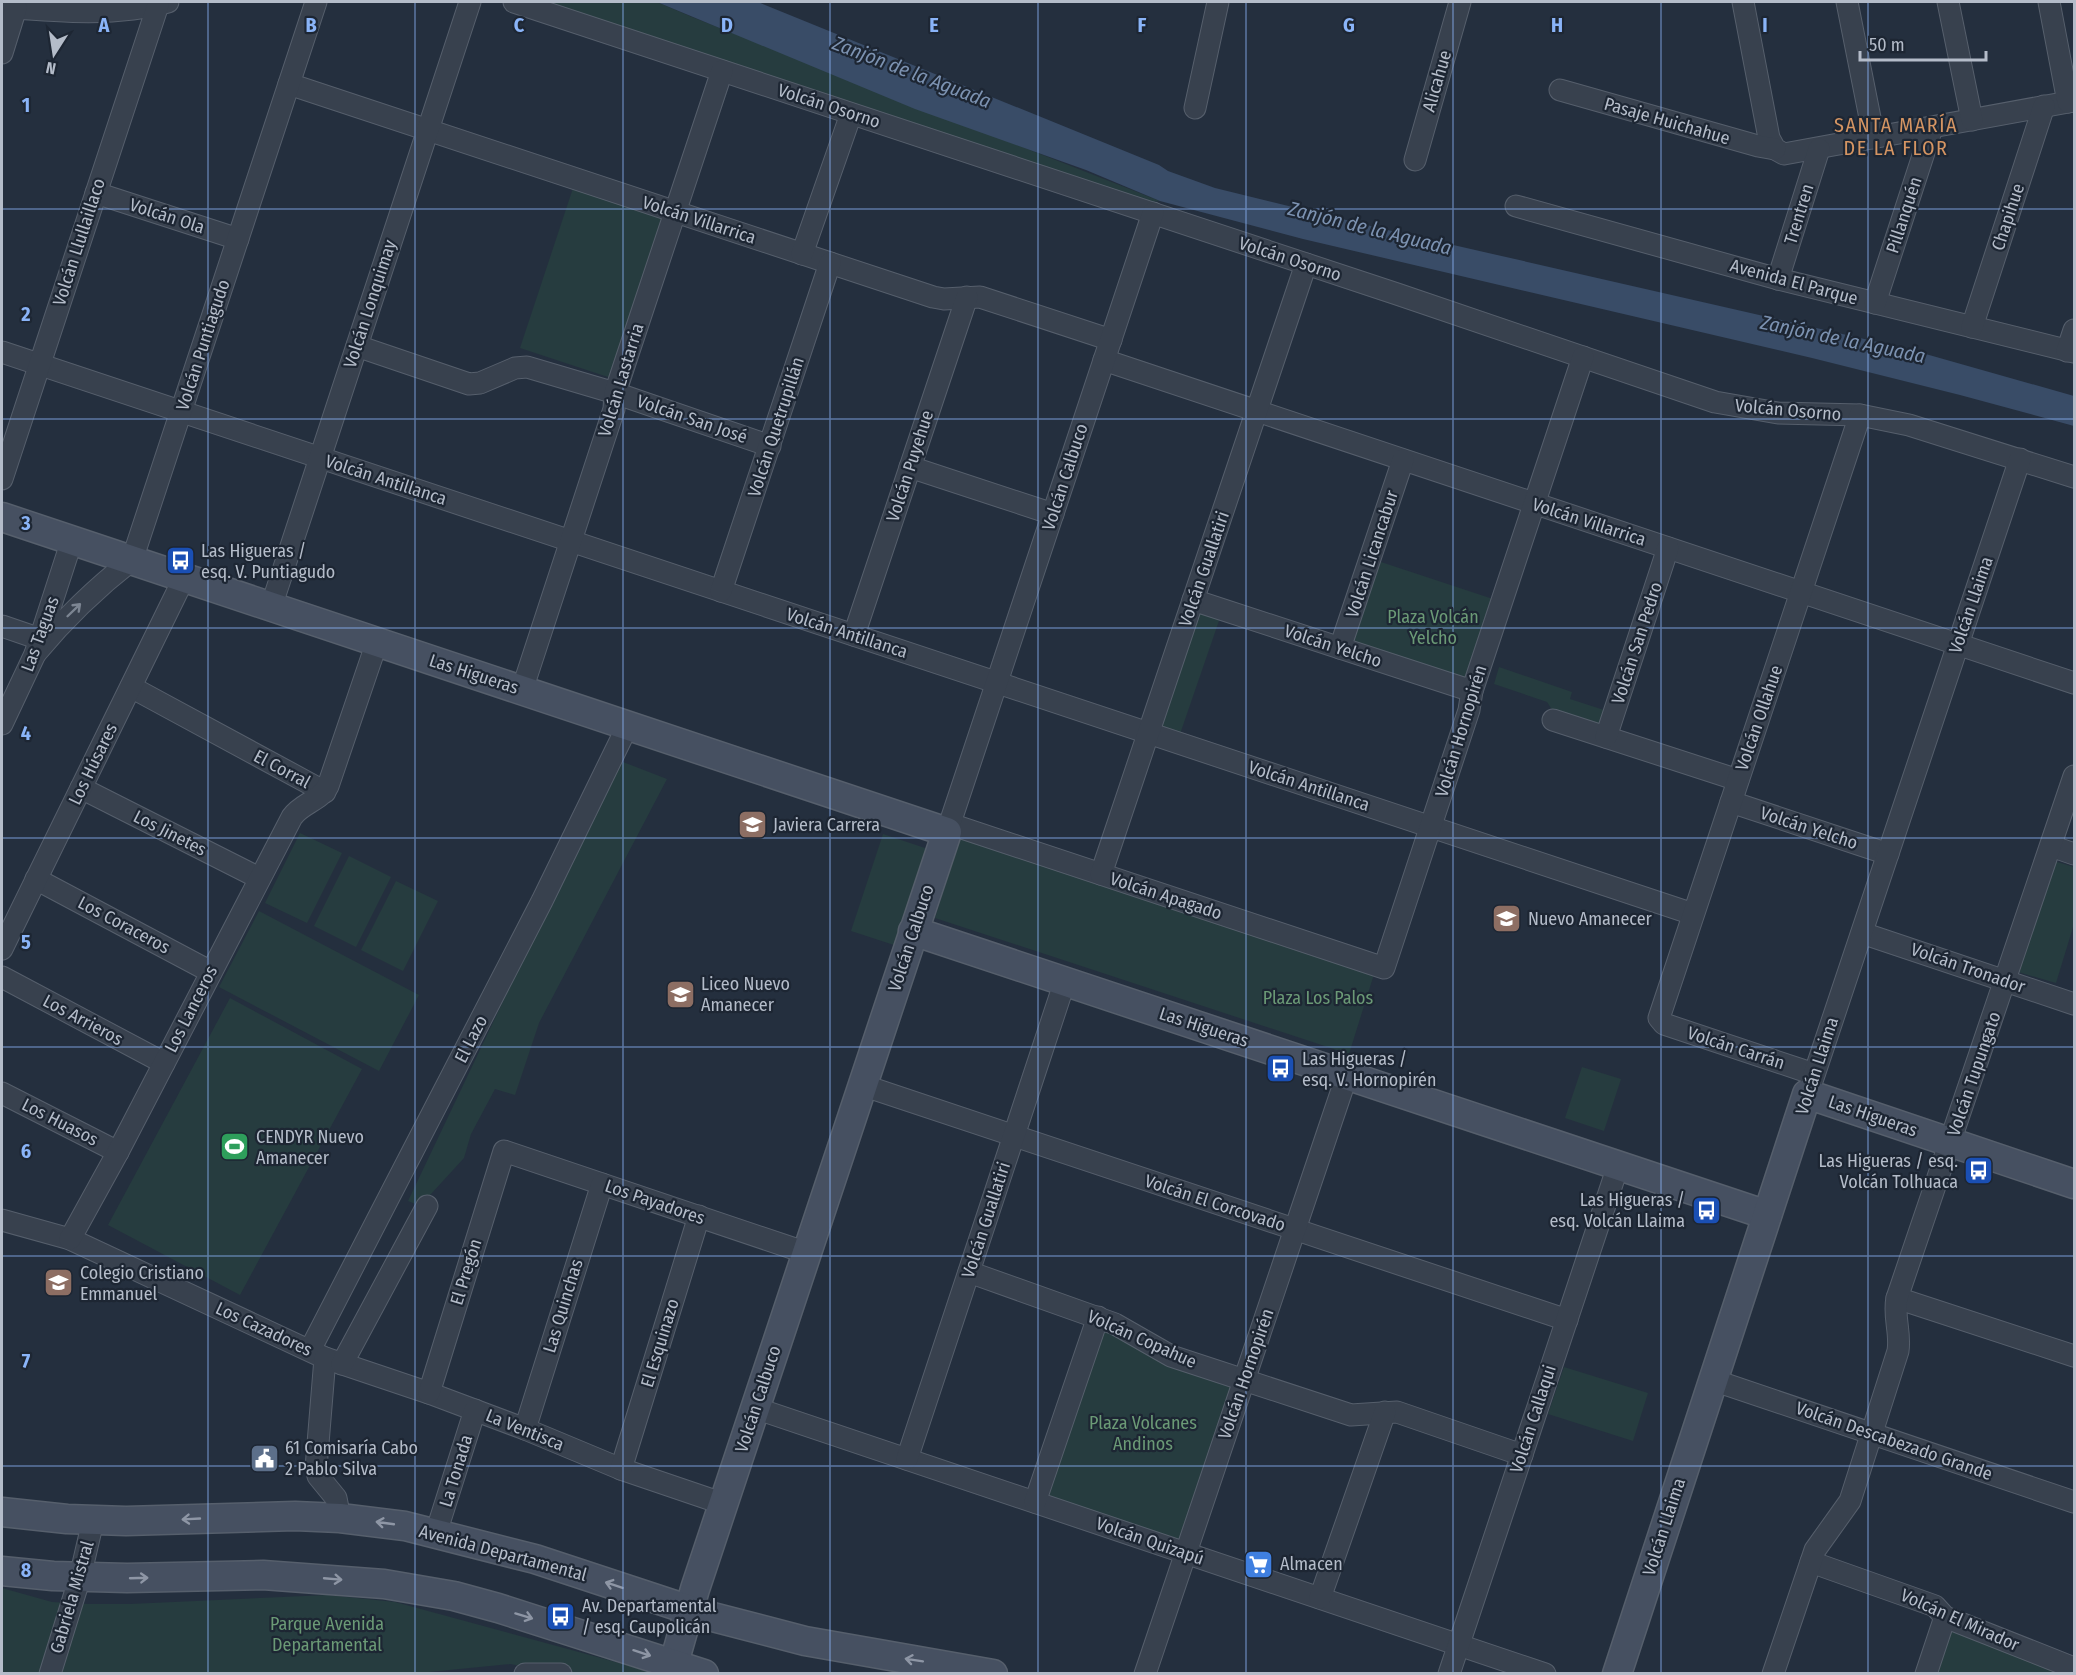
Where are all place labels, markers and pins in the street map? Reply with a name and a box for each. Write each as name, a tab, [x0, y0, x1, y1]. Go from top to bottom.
place label: Las Higueras / esq. V. Puntiagudo	[201, 540, 335, 583]
bus stop icon: Las Higueras / esq. V. Puntiagudo	[164, 545, 196, 577]
school or university icon: Javiera Carrera	[736, 809, 768, 841]
place label: Javiera Carrera	[773, 814, 880, 836]
school or university icon: Nuevo Amanecer	[1491, 903, 1523, 935]
place label: Nuevo Amanecer	[1528, 908, 1653, 930]
place label: Liceo Nuevo Amanecer	[701, 973, 790, 1016]
school or university icon: Liceo Nuevo Amanecer	[664, 978, 696, 1010]
place label: Las Higueras / esq. V. Hornopirén	[1302, 1048, 1436, 1091]
bus stop icon: Las Higueras / esq. V. Hornopirén	[1265, 1053, 1297, 1085]
place label: CENDYR Nuevo Amanecer	[256, 1126, 364, 1169]
sports icon: CENDYR Nuevo Amanecer	[219, 1131, 251, 1163]
place label: Las Higueras / esq. Volcán Tolhuaca	[1818, 1150, 1958, 1193]
bus stop icon: Las Higueras / esq. Volcán Tolhuaca	[1963, 1155, 1995, 1187]
place label: Las Higueras / esq. Volcán Llaima	[1549, 1189, 1685, 1232]
bus stop icon: Las Higueras / esq. Volcán Llaima	[1690, 1194, 1722, 1226]
place label: Colegio Cristiano Emmanuel	[80, 1262, 204, 1305]
school or university icon: Colegio Cristiano Emmanuel	[43, 1267, 75, 1299]
place label: 61 Comisaría Cabo 2 Pablo Silva	[285, 1437, 418, 1480]
public building icon: 61 Comisaría Cabo 2 Pablo Silva	[248, 1442, 280, 1474]
supermarket icon: Almacen	[1243, 1548, 1275, 1580]
place label: Almacen	[1280, 1553, 1343, 1575]
place label: Av. Departamental / esq. Caupolicán	[582, 1595, 717, 1638]
bus stop icon: Av. Departamental / esq. Caupolicán	[545, 1600, 577, 1632]

